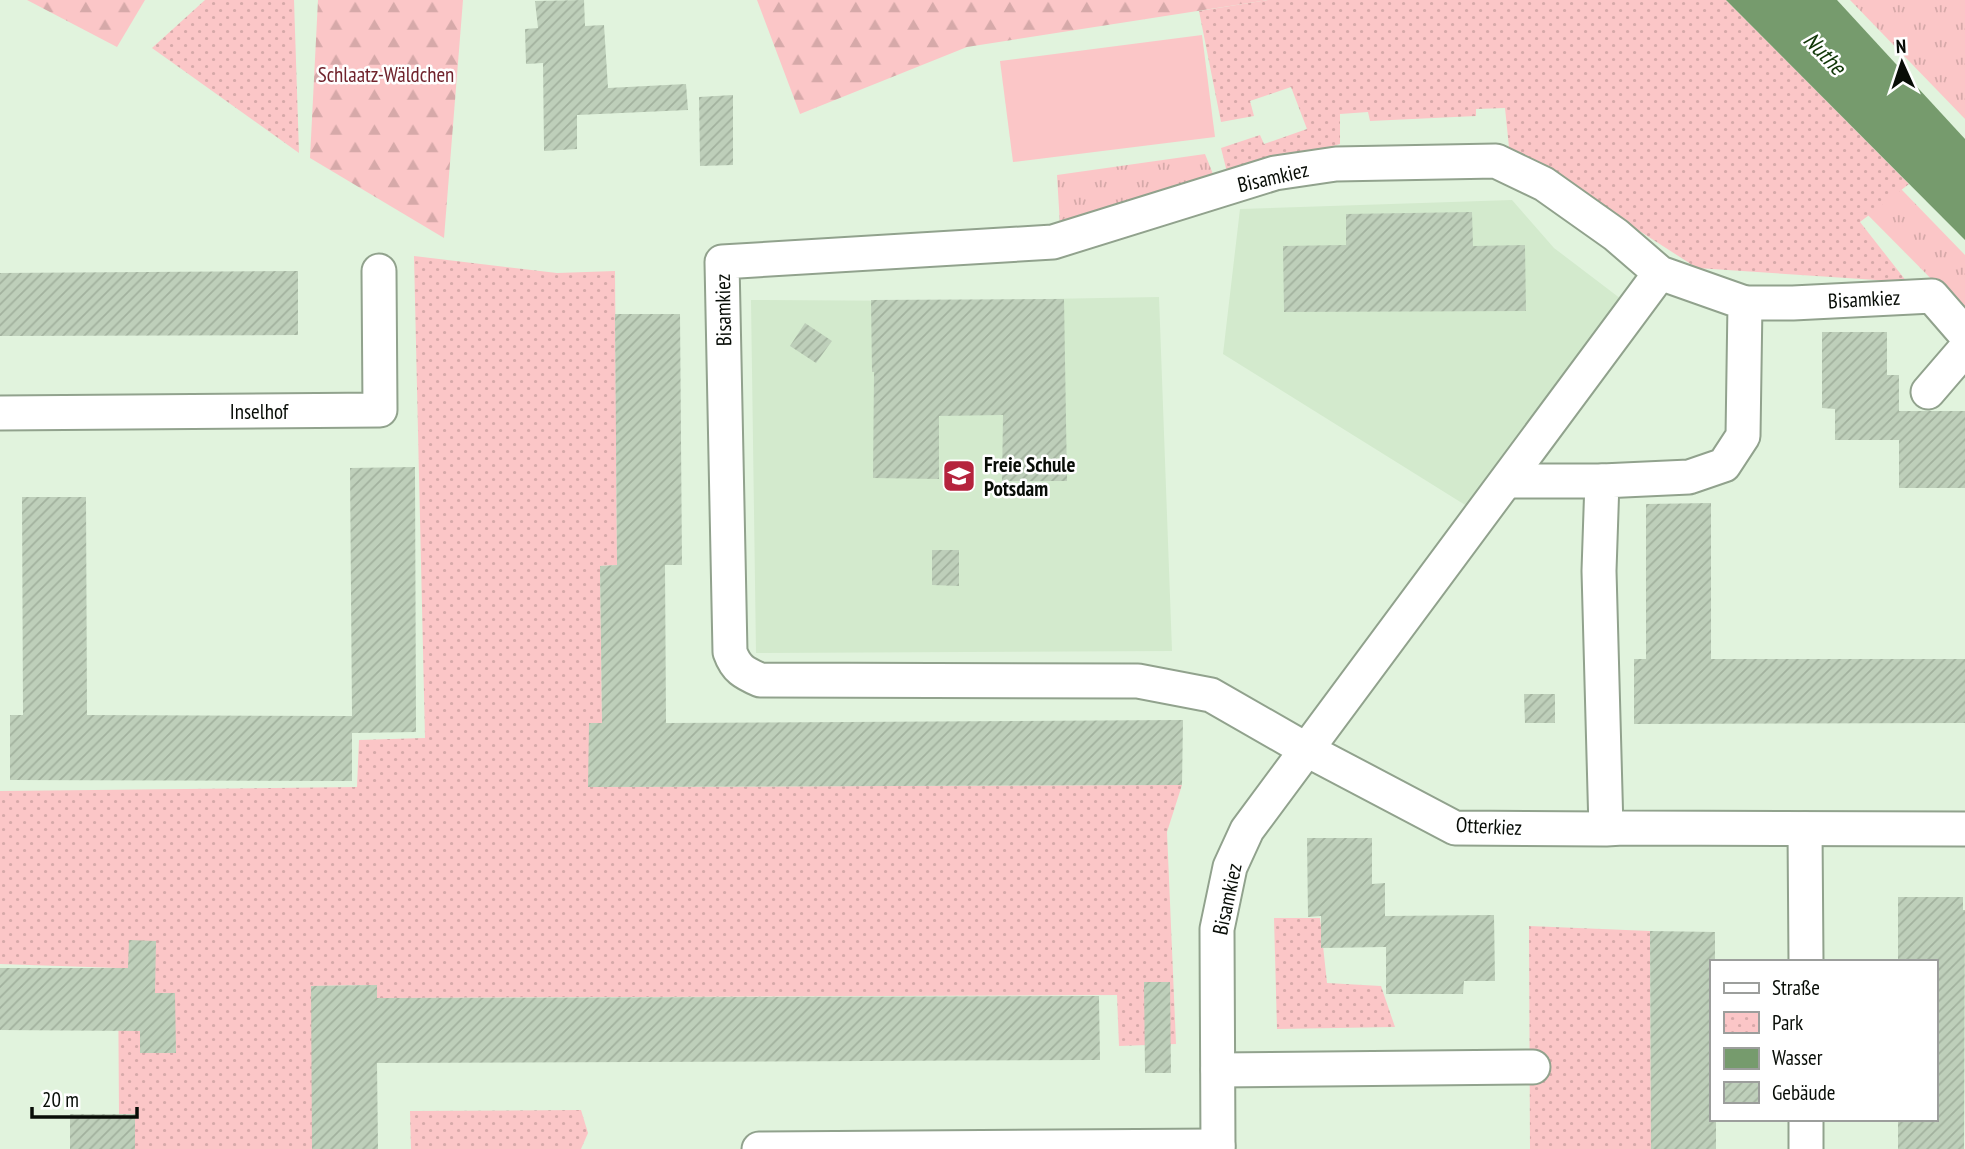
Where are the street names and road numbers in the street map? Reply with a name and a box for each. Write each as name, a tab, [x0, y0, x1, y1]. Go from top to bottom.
street label: Bisamkiez	[1235, 156, 1311, 198]
street label: Bisamkiez	[709, 274, 737, 346]
street label: Bisamkiez	[1827, 284, 1901, 314]
street label: Inselhof	[230, 398, 289, 425]
street label: Otterkiez	[1455, 811, 1523, 841]
street label: Bisamkiez	[1206, 861, 1248, 937]

